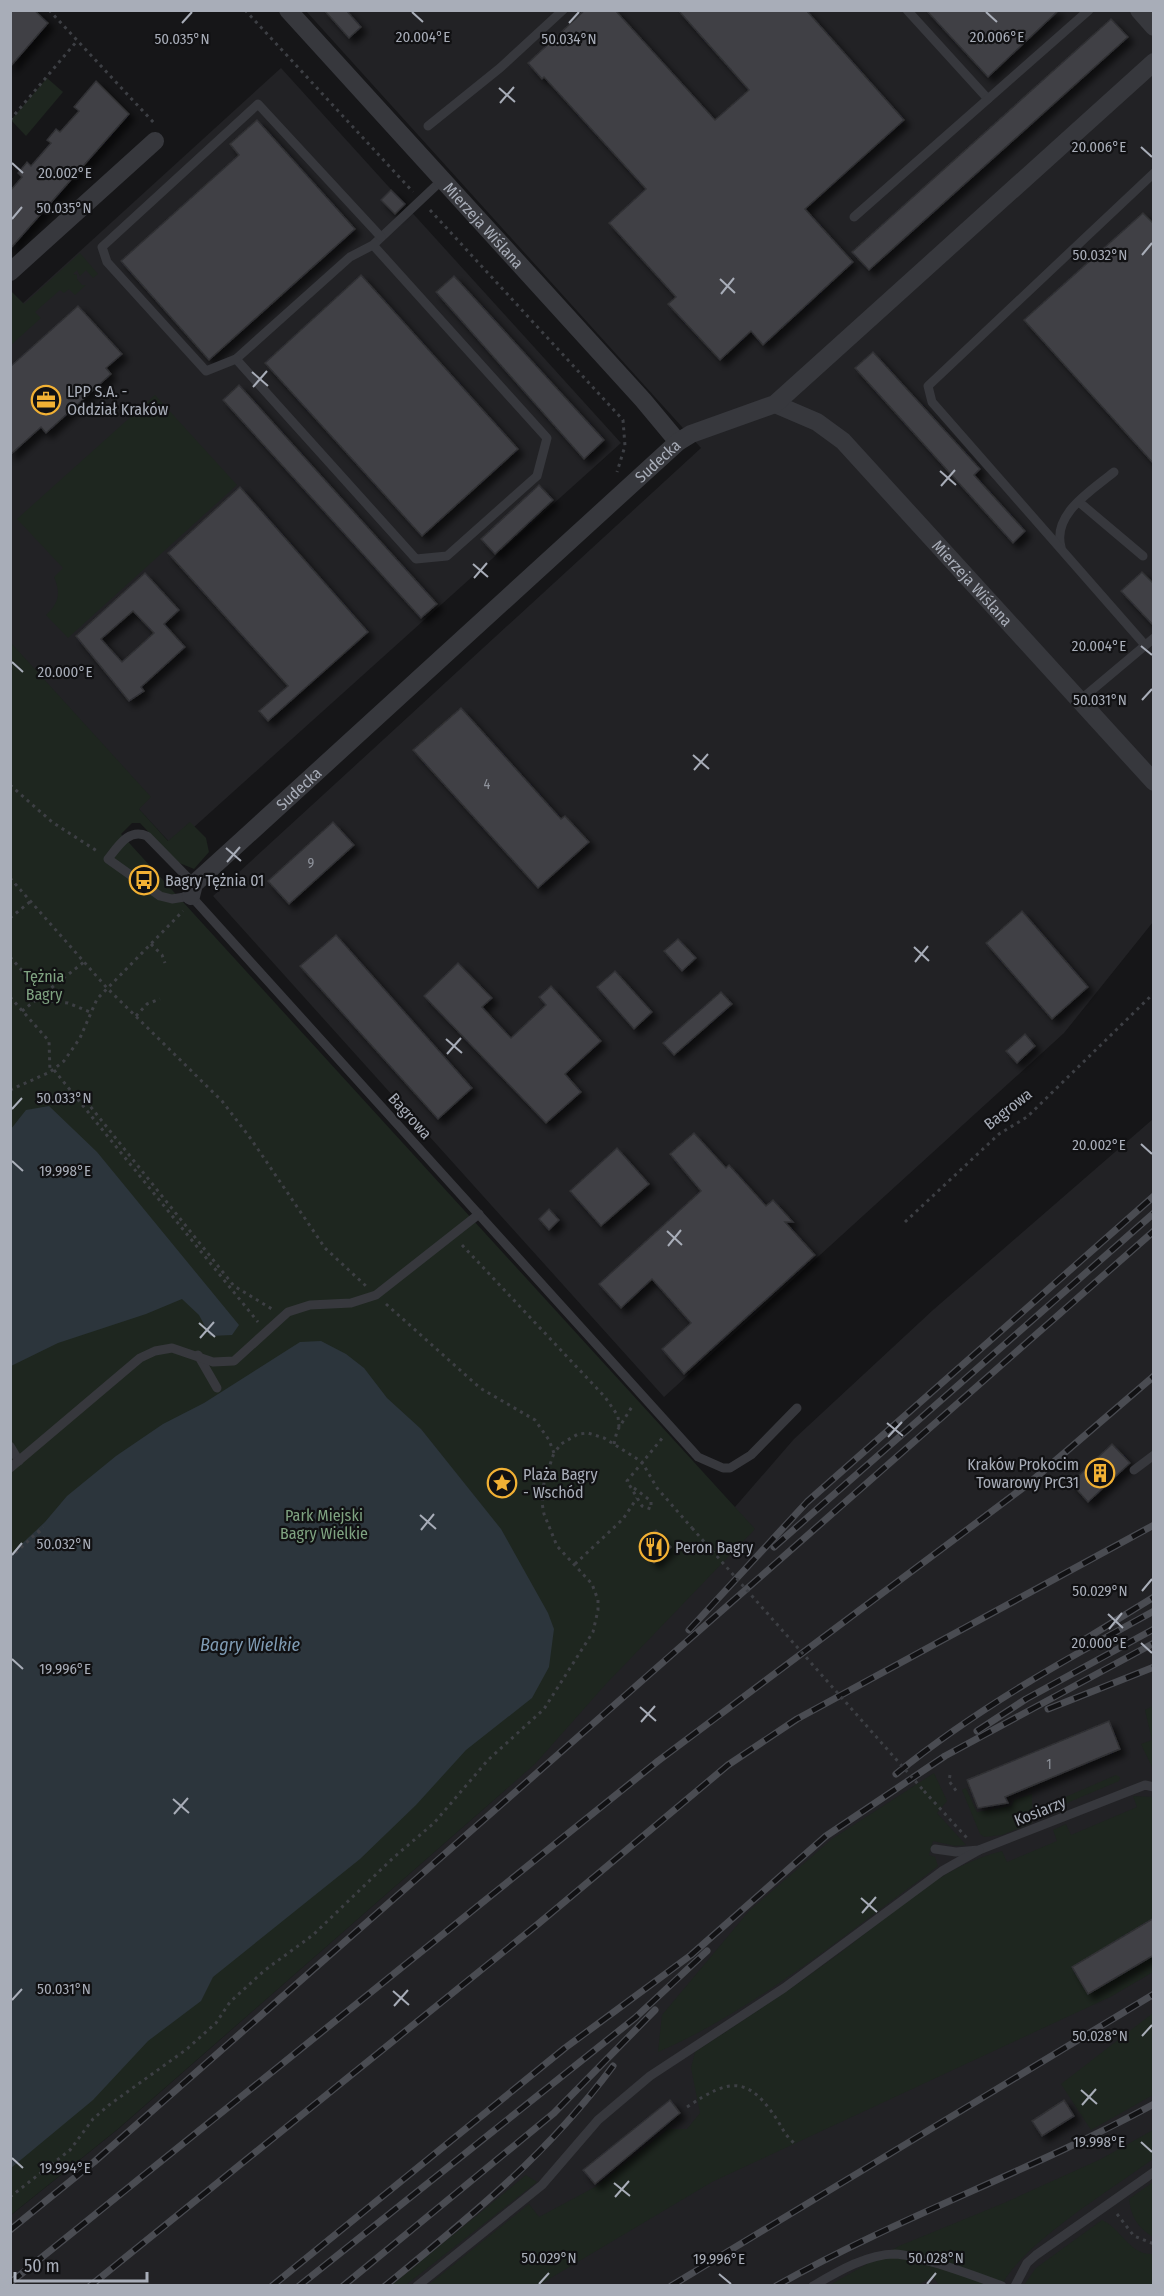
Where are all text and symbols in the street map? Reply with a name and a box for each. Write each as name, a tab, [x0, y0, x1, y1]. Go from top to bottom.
text: 20.004°E	[396, 28, 450, 46]
text: 20.006°E	[970, 28, 1024, 46]
text: 50.035°N	[154, 30, 210, 48]
text: 50.034°N	[541, 30, 597, 48]
text: 20.006°E	[1072, 138, 1126, 156]
text: 20.002°E	[38, 164, 92, 182]
street label: Mierzeja Wiślana	[440, 178, 528, 272]
text: 50.035°N	[36, 199, 92, 217]
text: 50.032°N	[1073, 246, 1127, 264]
place label: LPP S.A. - Oddział Kraków	[67, 382, 169, 419]
office icon: LPP S.A. - Oddział Kraków	[30, 384, 62, 416]
street label: Sudecka	[631, 435, 684, 486]
street label: Mierzeja Wiślana	[928, 536, 1017, 630]
text: 20.004°E	[1072, 637, 1126, 655]
text: 20.000°E	[38, 663, 92, 681]
text: 50.031°N	[1073, 691, 1127, 709]
street label: Sudecka	[272, 763, 325, 814]
house number: 4	[484, 776, 491, 793]
house number: 9	[308, 855, 315, 872]
bus stop icon: Bagry Tężnia 01	[128, 864, 160, 896]
place label: Bagry Tężnia 01	[165, 871, 264, 890]
park label: Tężnia Bagry	[24, 967, 65, 1004]
street label: Bagrowa	[980, 1084, 1036, 1134]
text: 50.033°N	[36, 1089, 92, 1107]
street label: Bagrowa	[384, 1089, 436, 1143]
text: 20.002°E	[1072, 1136, 1126, 1154]
text: 19.998°E	[39, 1162, 91, 1180]
place label: Kraków Prokocim Towarowy PrC31	[967, 1455, 1079, 1492]
building icon: Kraków Prokocim Towarowy PrC31	[1084, 1457, 1116, 1489]
place label: Plaża Bagry - Wschód	[523, 1465, 598, 1502]
place icon: Plaża Bagry - Wschód	[486, 1467, 518, 1499]
park label: Park Miejski Bagry Wielkie	[280, 1506, 368, 1543]
restaurant icon: Peron Bagry	[638, 1531, 670, 1563]
text: 50.032°N	[37, 1535, 91, 1553]
place label: Peron Bagry	[675, 1538, 754, 1557]
text: 50.029°N	[1072, 1582, 1128, 1600]
water label: Bagry Wielkie	[200, 1634, 301, 1656]
text: 20.000°E	[1072, 1634, 1126, 1652]
text: 19.996°E	[39, 1660, 91, 1678]
house number: 1	[1046, 1756, 1052, 1773]
street label: Kosiarzy	[1011, 1792, 1070, 1830]
text: 50.031°N	[37, 1980, 91, 1998]
text: 50.028°N	[1072, 2027, 1128, 2045]
text: 19.998°E	[1073, 2133, 1125, 2151]
text: 19.994°E	[39, 2159, 91, 2177]
scale bar	[15, 2245, 147, 2283]
text: 50.029°N	[521, 2249, 577, 2267]
text: 50.028°N	[908, 2249, 964, 2267]
text: 19.996°E	[693, 2250, 745, 2268]
text: 50 m	[24, 2255, 60, 2277]

